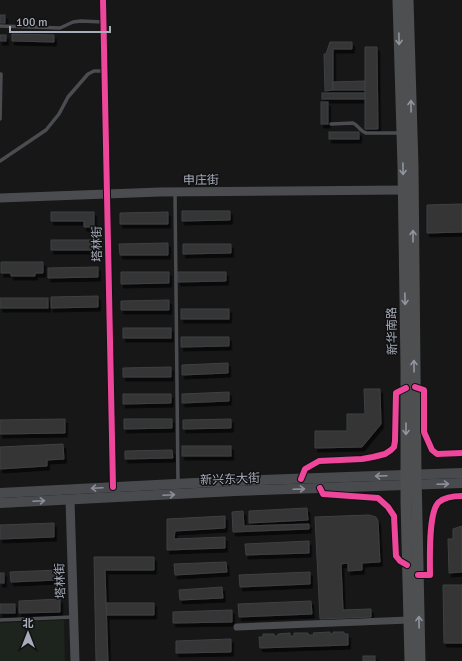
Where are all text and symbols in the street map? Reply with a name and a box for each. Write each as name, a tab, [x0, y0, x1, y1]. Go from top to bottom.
scale bar	[10, 8, 110, 34]
text: 100 m	[16, 15, 48, 30]
one-way arrow	[395, 32, 403, 45]
one-way arrow	[407, 100, 415, 113]
one-way arrow	[399, 162, 406, 175]
street label: 申庄街	[183, 173, 219, 188]
street label: 塔林街	[90, 226, 105, 262]
one-way arrow	[409, 230, 417, 243]
one-way arrow	[401, 292, 408, 305]
street label: 新华南路	[385, 307, 400, 355]
one-way arrow	[410, 360, 418, 373]
one-way arrow	[402, 422, 410, 435]
street label: 新兴东大街	[200, 471, 260, 488]
one-way arrow	[375, 472, 388, 479]
one-way arrow	[436, 480, 449, 488]
one-way arrow	[91, 484, 104, 491]
one-way arrow	[292, 485, 305, 493]
one-way arrow	[162, 491, 175, 498]
one-way arrow	[32, 498, 45, 505]
street label: 塔林街	[52, 563, 69, 599]
north arrow	[8, 613, 48, 653]
one-way arrow	[416, 616, 423, 629]
text: 北	[23, 617, 34, 630]

